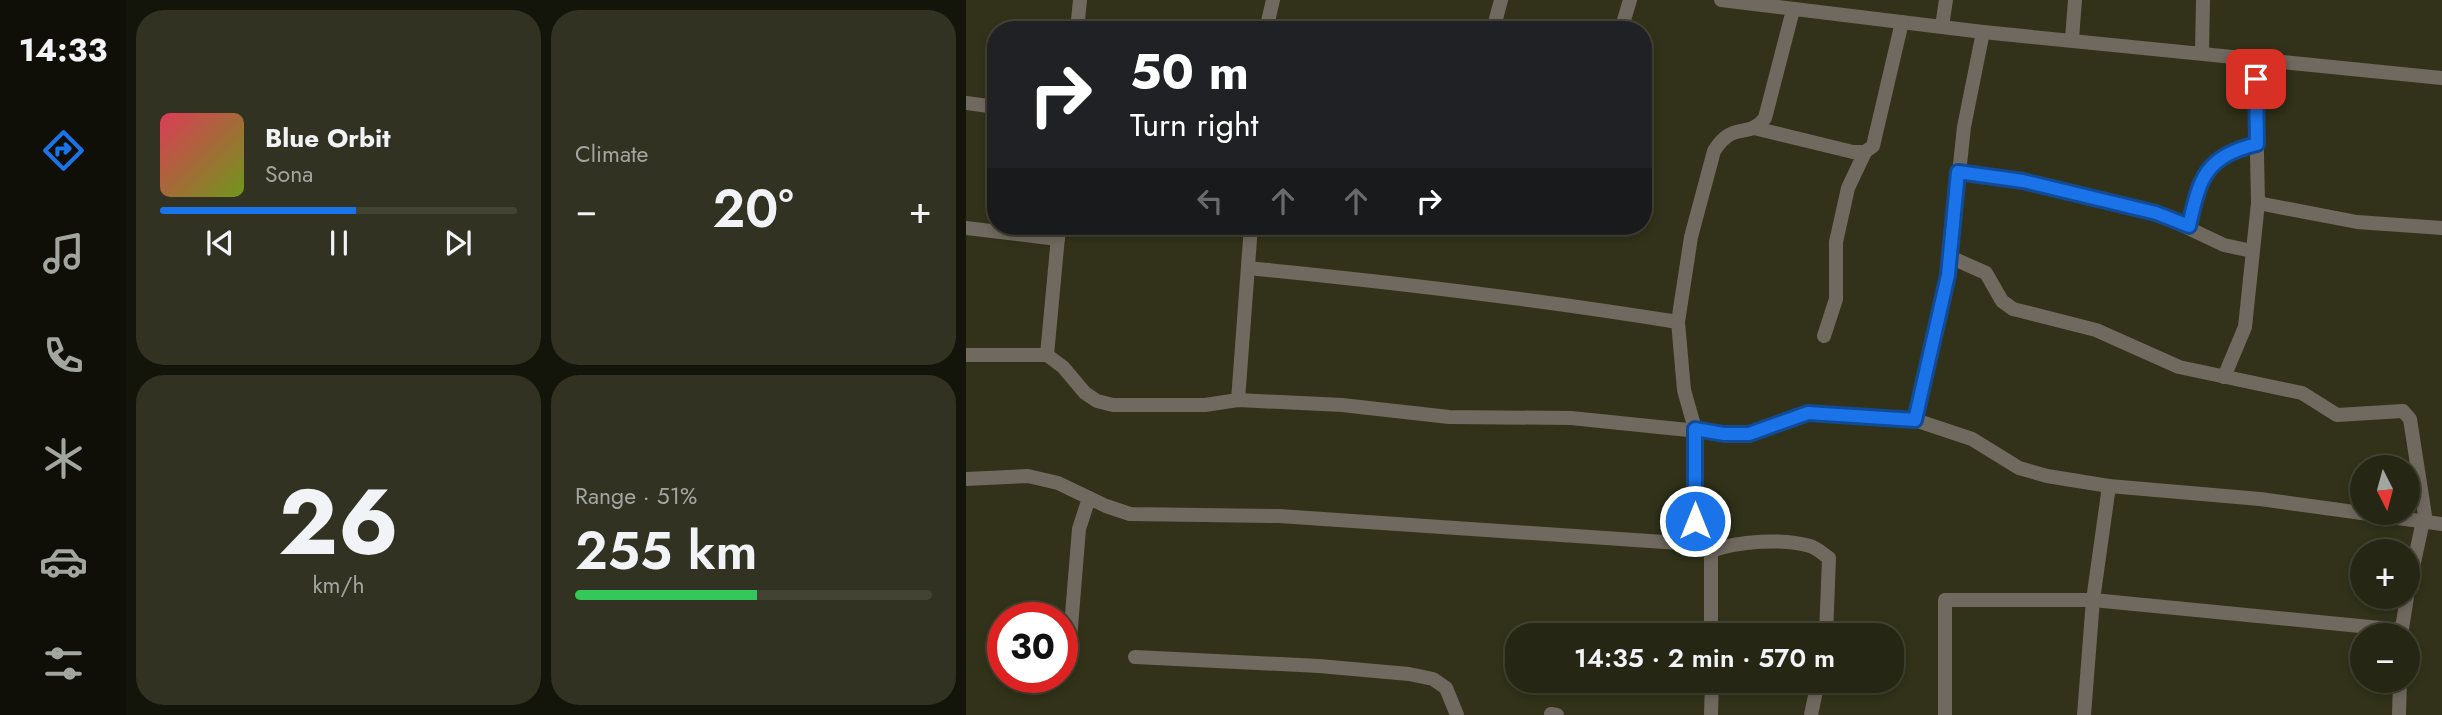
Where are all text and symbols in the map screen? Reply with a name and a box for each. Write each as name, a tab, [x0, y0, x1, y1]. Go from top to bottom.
text: 14:33	[19, 27, 107, 73]
text: 50 m	[1130, 37, 1249, 107]
icon: right	[1015, 49, 1106, 140]
pin	[2226, 49, 2286, 109]
icon: arrive	[2237, 60, 2275, 98]
text: Turn right	[1130, 102, 1259, 148]
text: Blue Orbit	[265, 119, 390, 157]
icon: directions	[39, 126, 88, 175]
text: Climate	[575, 137, 648, 171]
text: Sona	[265, 157, 313, 191]
text: 20°	[712, 171, 794, 247]
text: −	[575, 182, 597, 237]
text: +	[909, 182, 932, 237]
icon: left	[1191, 182, 1229, 220]
icon: ahead	[1264, 182, 1302, 220]
icon: ahead	[1337, 182, 1375, 220]
icon: right	[1410, 182, 1448, 220]
icon: previous	[201, 224, 239, 262]
icon: pause	[320, 224, 358, 262]
icon: next	[439, 224, 477, 262]
icon: music	[39, 229, 88, 278]
icon: phone	[39, 331, 88, 380]
icon: climate	[39, 434, 88, 483]
north arrow	[2350, 455, 2420, 525]
map controls	[2350, 455, 2420, 693]
text: 26	[278, 457, 399, 588]
text: Range · 51%	[575, 479, 697, 513]
position arrow	[1658, 484, 1732, 558]
text: 255 km	[575, 513, 758, 589]
icon: car	[39, 537, 88, 586]
button: +	[2350, 539, 2420, 609]
text: km/h	[313, 568, 364, 602]
speed limit sign: 30	[987, 602, 1078, 693]
button: −	[2350, 623, 2420, 693]
icon: filters	[39, 639, 88, 688]
text: 14:35 · 2 min · 570 m	[1574, 639, 1835, 677]

